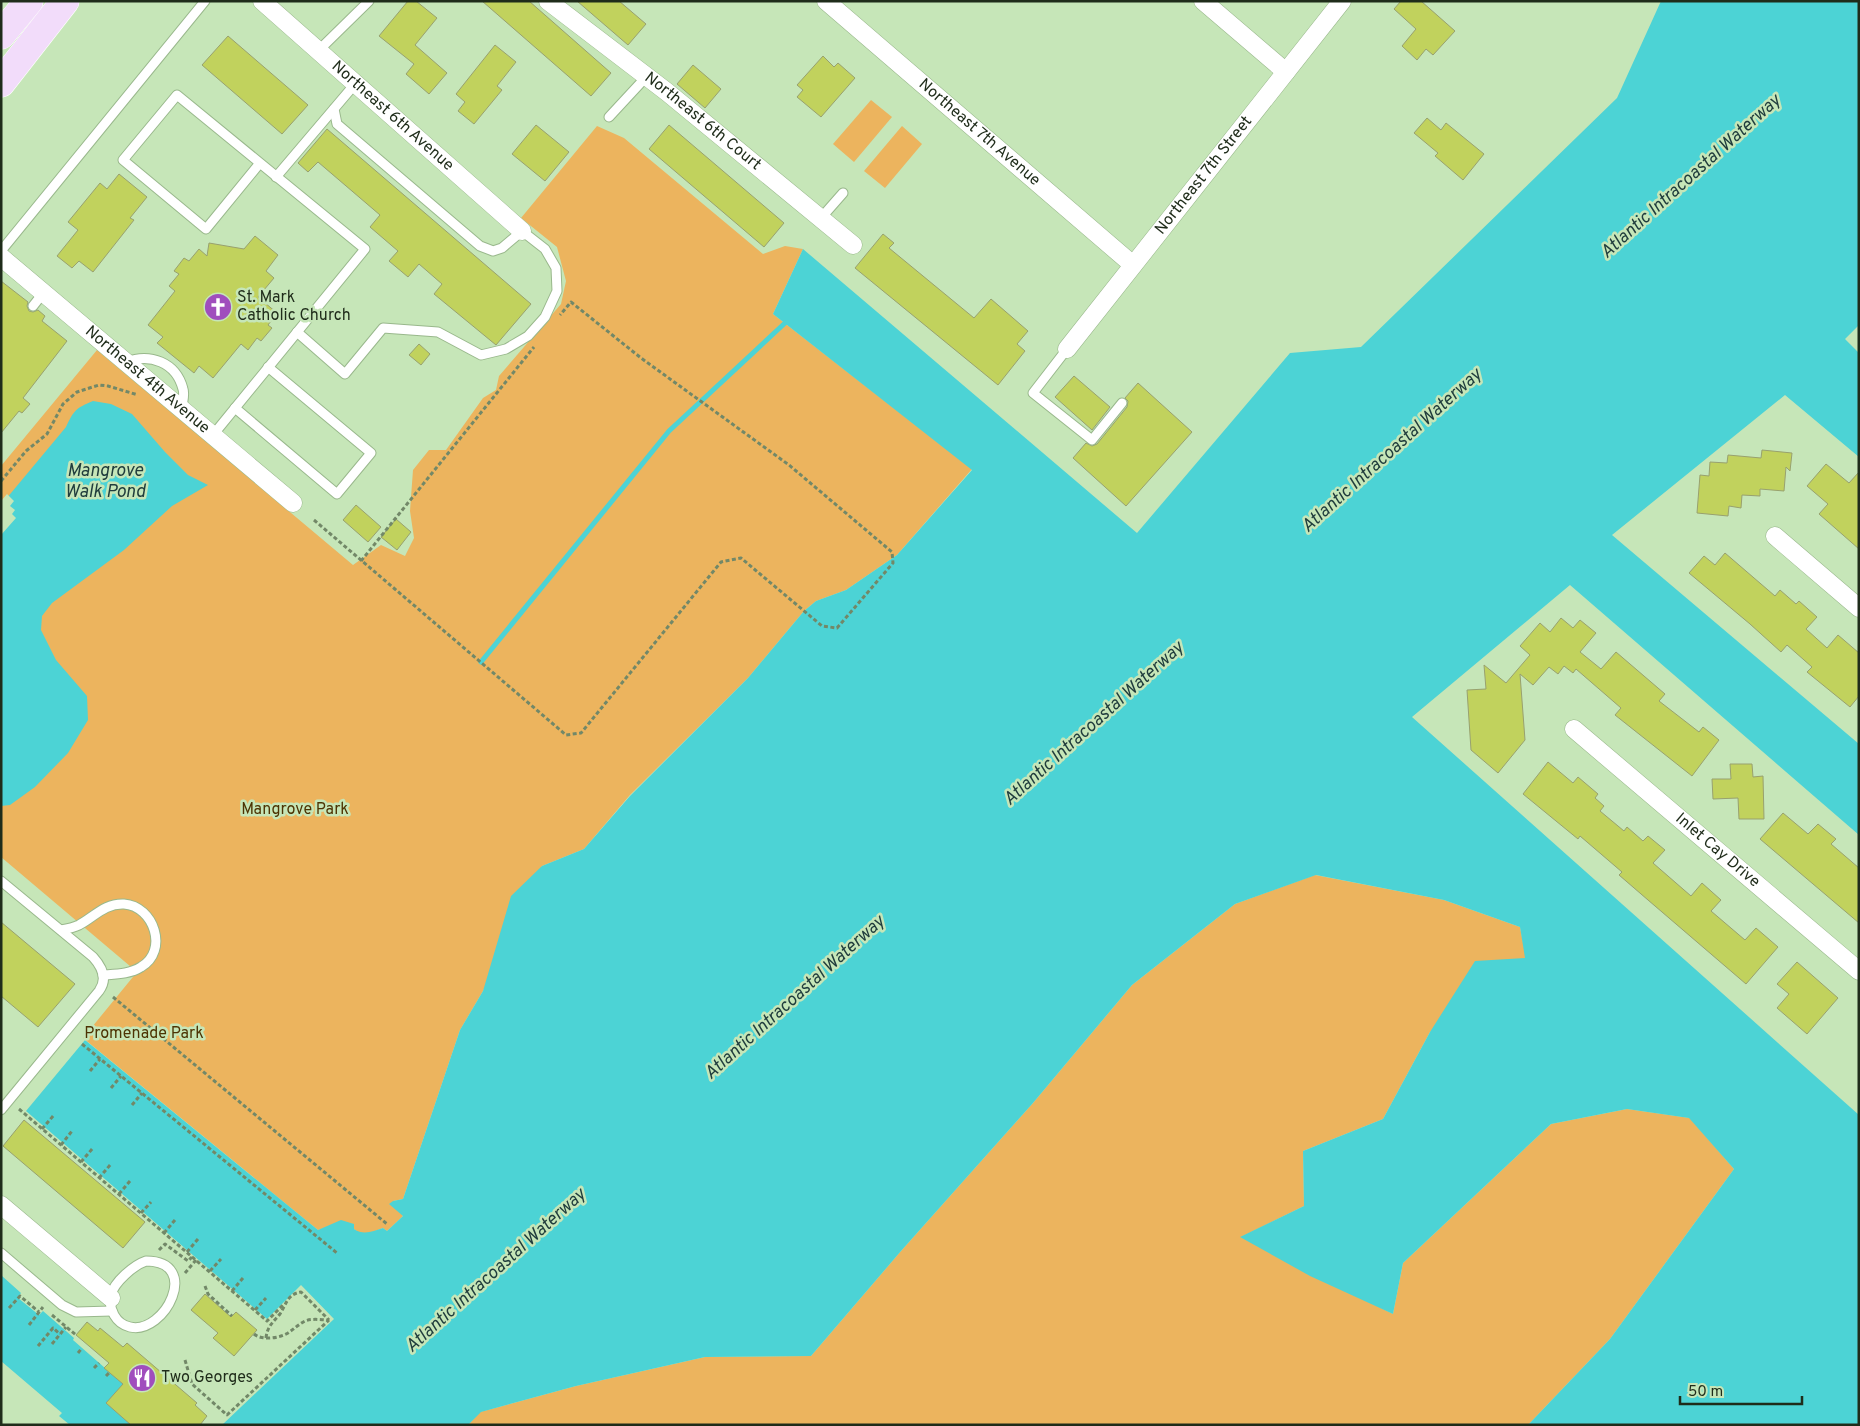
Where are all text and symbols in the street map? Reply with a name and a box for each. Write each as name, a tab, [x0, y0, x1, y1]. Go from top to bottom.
street label: Northeast 6th Avenue	[327, 57, 458, 176]
street label: Northeast 6th Court	[640, 68, 765, 175]
street label: Northeast 7th Avenue	[914, 75, 1044, 191]
water label: Atlantic Intracoastal Waterway	[1596, 89, 1787, 264]
street label: Northeast 7th Street	[1151, 112, 1257, 239]
place label: St. Mark Catholic Church	[237, 288, 351, 326]
church icon: St. Mark Catholic Church	[203, 292, 233, 322]
street label: Northeast 4th Avenue	[81, 322, 214, 438]
water label: Atlantic Intracoastal Waterway	[1297, 363, 1488, 538]
water label: Mangrove Walk Pond	[65, 460, 147, 504]
water label: Atlantic Intracoastal Waterway	[999, 636, 1190, 811]
park label: Mangrove Park	[241, 800, 349, 820]
street label: Inlet Cay Drive	[1671, 809, 1764, 892]
water label: Atlantic Intracoastal Waterway	[700, 910, 891, 1085]
park label: Promenade Park	[84, 1024, 204, 1044]
water label: Atlantic Intracoastal Waterway	[401, 1183, 592, 1358]
restaurant icon: Two Georges	[127, 1363, 157, 1393]
place label: Two Georges	[161, 1368, 253, 1388]
scale bar	[1680, 1374, 1802, 1406]
text: 50 m	[1688, 1383, 1723, 1402]

